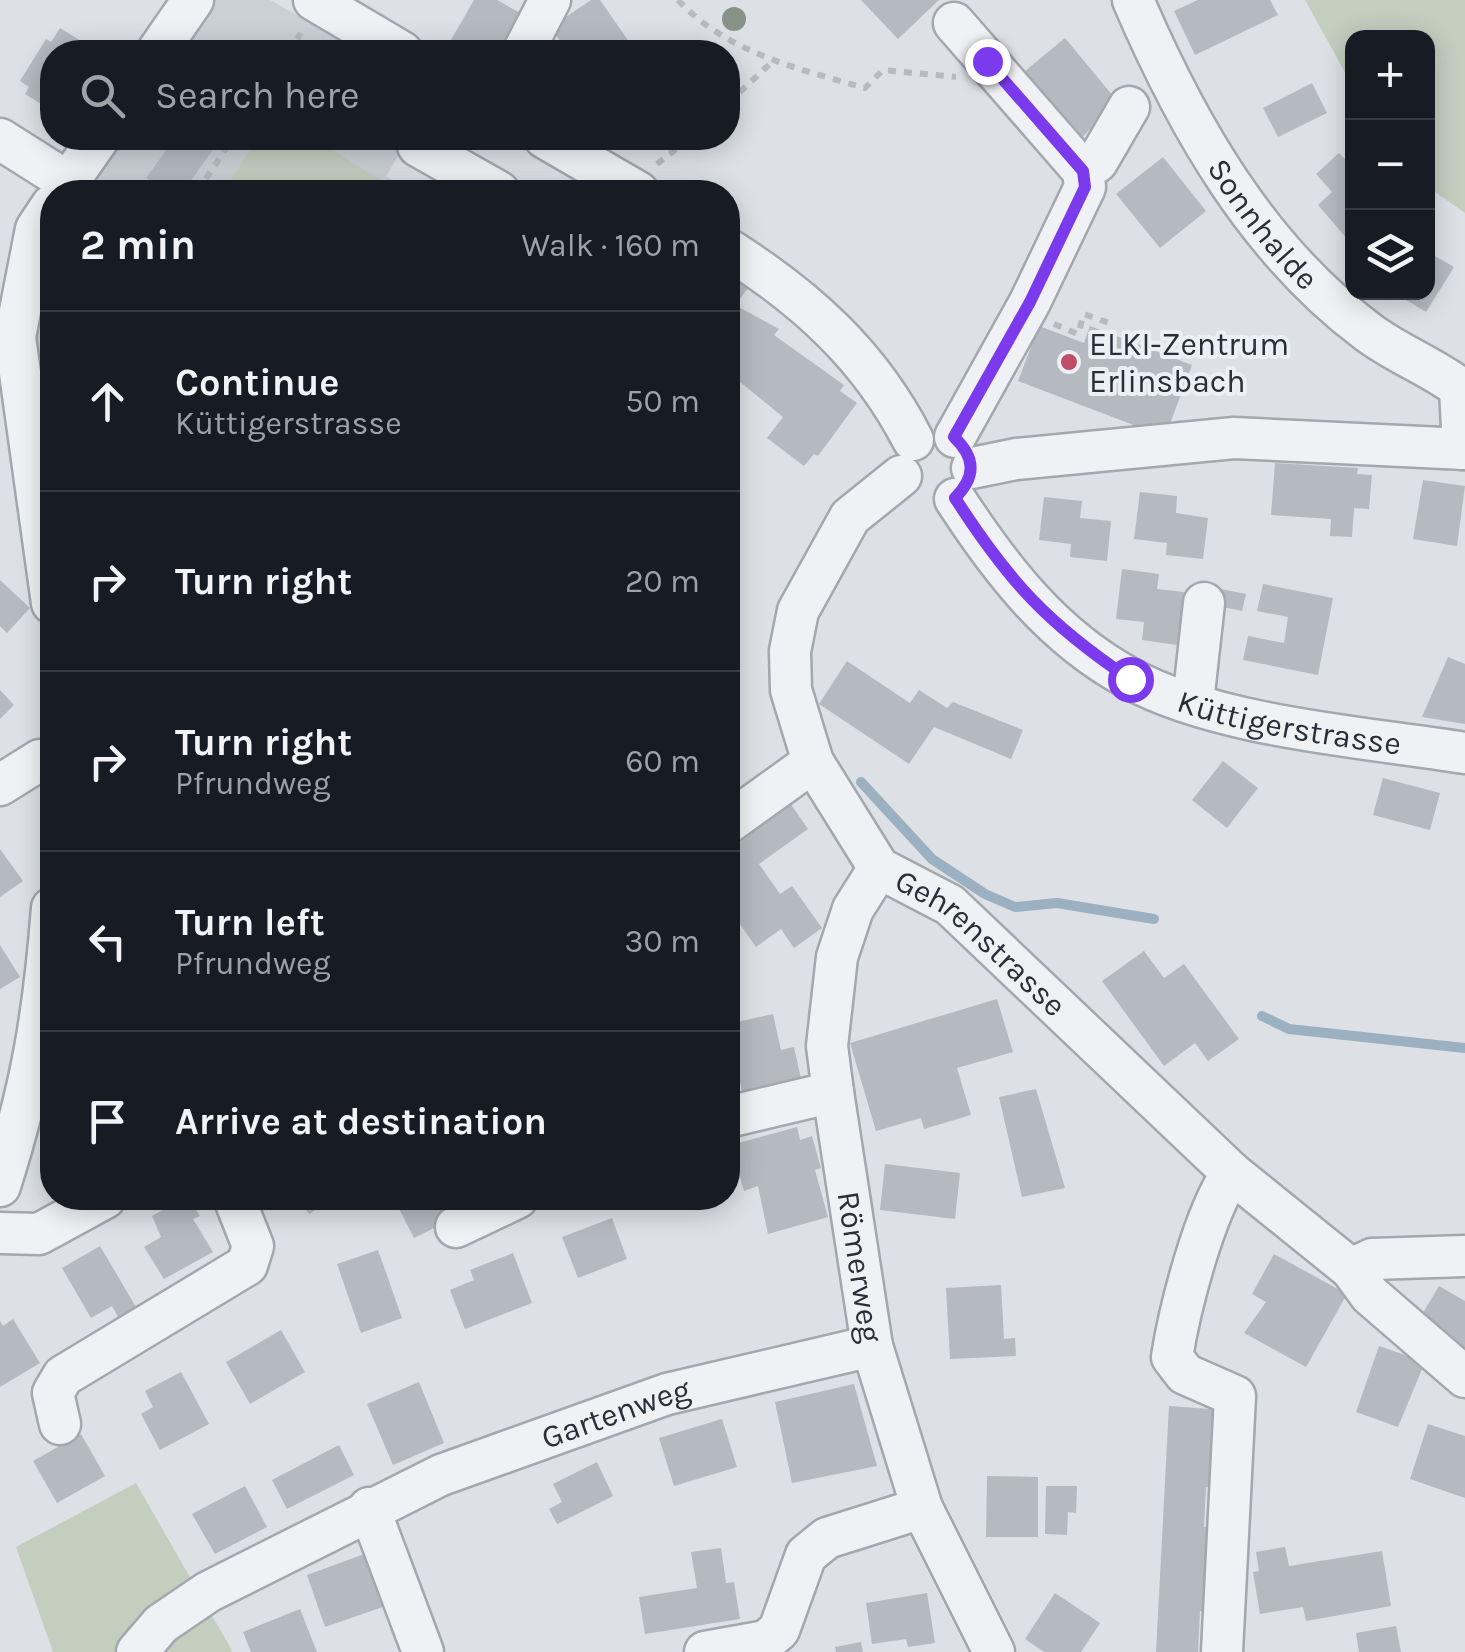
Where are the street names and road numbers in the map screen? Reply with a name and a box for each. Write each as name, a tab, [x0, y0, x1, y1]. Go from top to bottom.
street label: Sonnhalde	[1200, 152, 1325, 298]
street label: Küttigerstrasse	[1173, 683, 1403, 763]
street label: Gehrenstrasse	[889, 862, 1073, 1024]
street label: Römerweg	[829, 1189, 889, 1345]
street label: Gartenweg	[536, 1371, 694, 1456]

